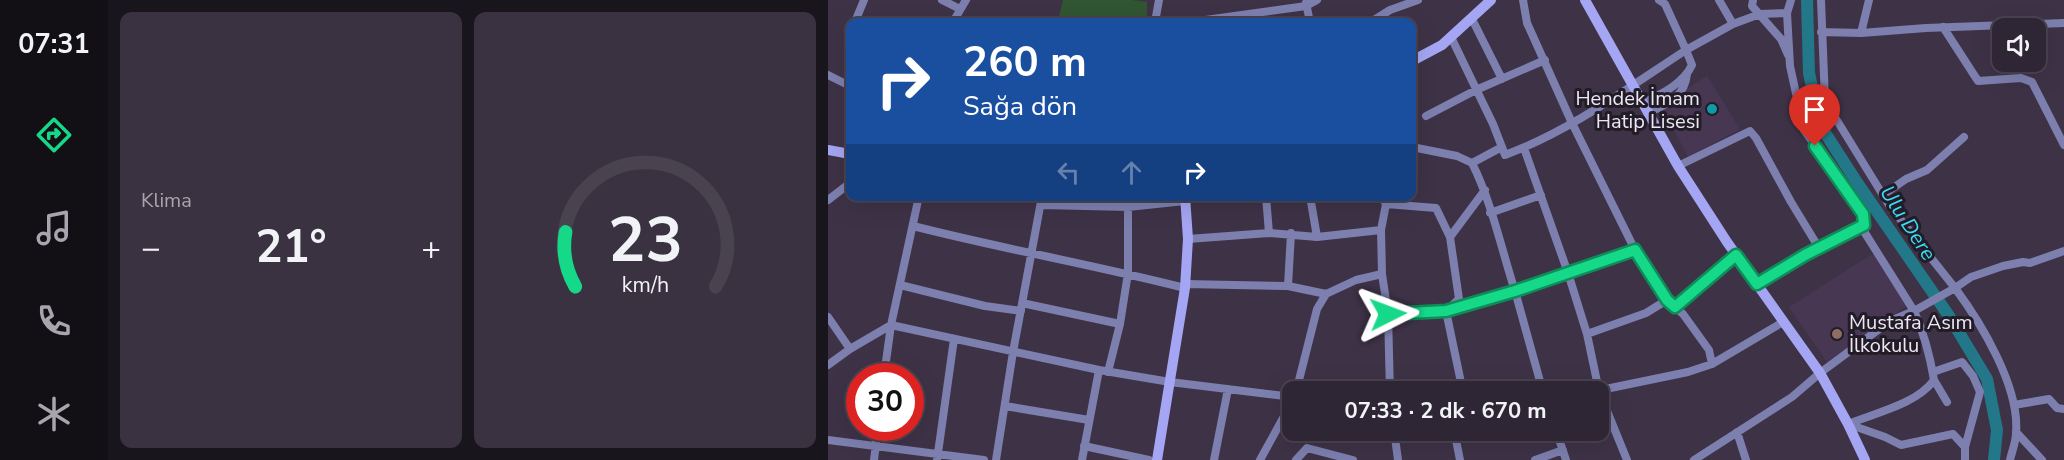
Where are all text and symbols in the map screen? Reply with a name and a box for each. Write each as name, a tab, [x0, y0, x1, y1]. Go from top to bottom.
map controls	[1992, 18, 2046, 72]
button: sound	[1992, 18, 2046, 72]
text: 07:31	[18, 26, 90, 63]
text: 260 m	[963, 34, 1087, 91]
icon: right	[864, 42, 942, 120]
pin	[1789, 84, 1840, 146]
place label: Hendek İmam Hatip Lisesi	[1575, 85, 1700, 135]
text: Sağa dön	[963, 88, 1077, 125]
icon: arrive	[1798, 93, 1831, 126]
marker: Hendek İmam Hatip Lisesi	[1705, 102, 1719, 116]
icon: directions	[33, 114, 75, 156]
icon: left	[1052, 156, 1085, 189]
icon: ahead	[1115, 156, 1148, 189]
icon: right	[1178, 156, 1211, 189]
water label: Ulu Dere	[1873, 180, 1943, 266]
text: Klima	[141, 187, 192, 214]
text: 23	[608, 198, 682, 283]
icon: music	[33, 207, 75, 249]
text: 21°	[255, 217, 327, 278]
text: −	[141, 226, 161, 271]
text: +	[421, 226, 441, 271]
text: km/h	[621, 270, 669, 300]
position arrow	[1356, 282, 1420, 346]
icon: phone	[33, 300, 75, 342]
place label: Mustafa Asım İlkokulu	[1849, 309, 1973, 359]
marker: Mustafa Asım İlkokulu	[1830, 327, 1844, 341]
speed limit sign: 30	[846, 363, 924, 441]
icon: climate	[33, 393, 75, 435]
text: 07:33 · 2 dk · 670 m	[1345, 396, 1546, 426]

